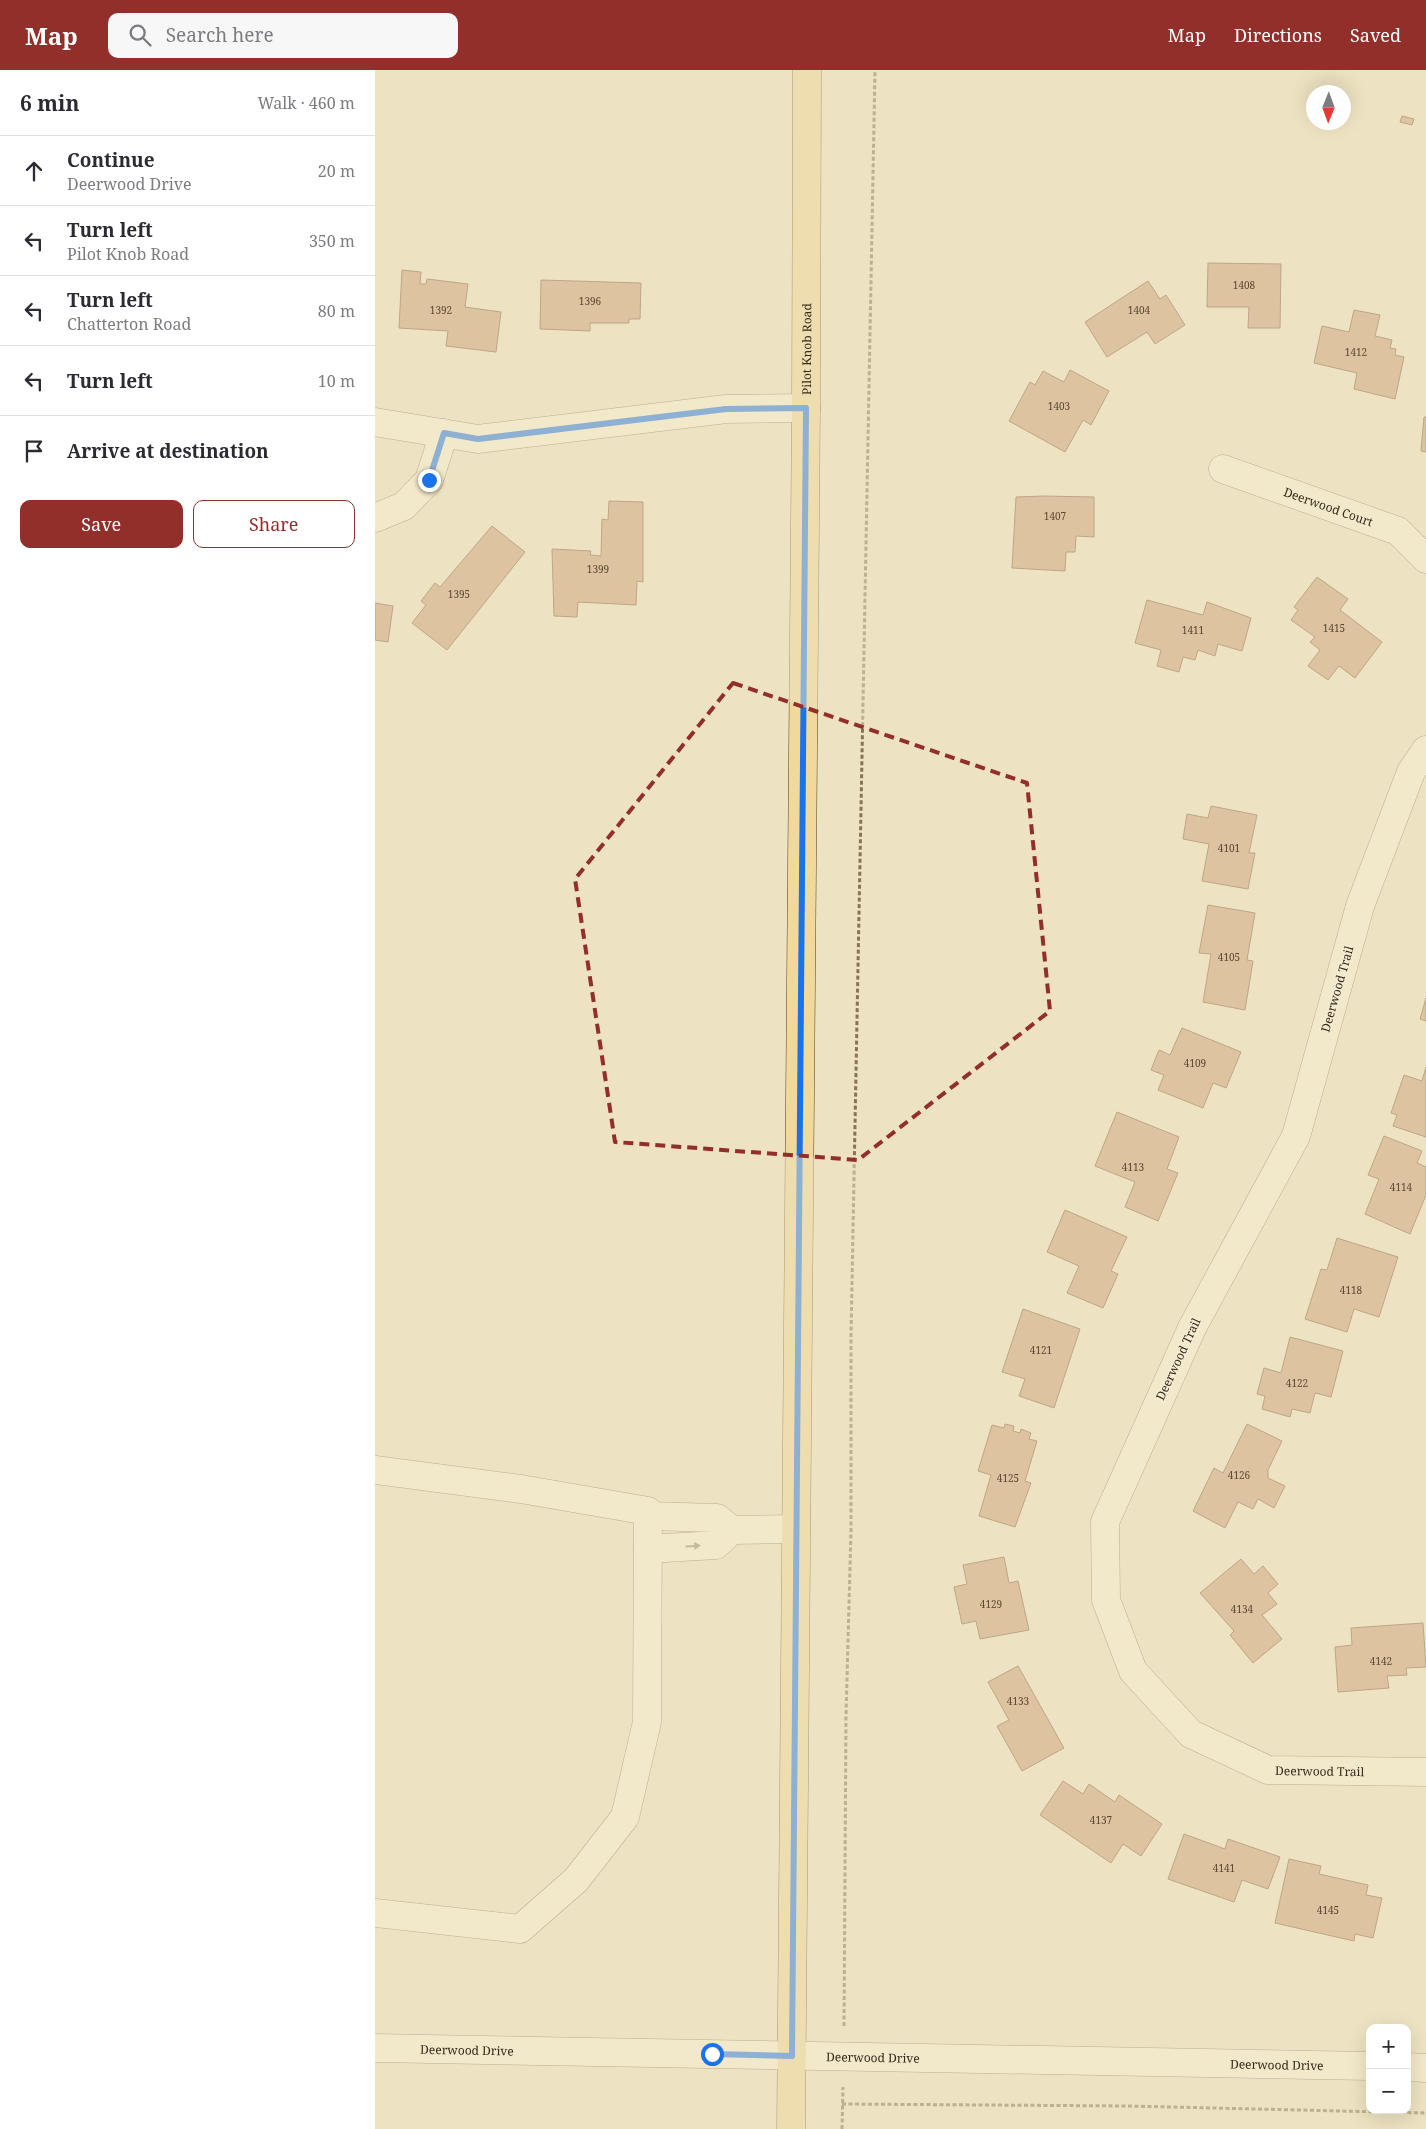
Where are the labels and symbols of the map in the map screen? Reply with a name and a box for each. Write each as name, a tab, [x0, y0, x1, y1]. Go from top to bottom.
north arrow	[1306, 85, 1351, 130]
house number: 1408	[1233, 278, 1256, 292]
house number: 1396	[579, 294, 602, 308]
house number: 1392	[430, 303, 452, 317]
street label: Pilot Knob Road	[798, 303, 815, 395]
house number: 1404	[1128, 303, 1151, 317]
house number: 1412	[1345, 345, 1367, 359]
house number: 1403	[1048, 399, 1071, 413]
route end	[418, 469, 441, 492]
street label: Deerwood Court	[1282, 483, 1376, 530]
house number: 1407	[1044, 509, 1067, 523]
house number: 1399	[587, 562, 609, 576]
house number: 1395	[448, 587, 470, 601]
house number: 1415	[1323, 621, 1345, 635]
house number: 1411	[1182, 623, 1204, 637]
house number: 4101	[1218, 841, 1240, 855]
street label: Deerwood Trail	[1317, 944, 1358, 1034]
house number: 4105	[1218, 950, 1240, 964]
house number: 4109	[1184, 1056, 1206, 1070]
house number: 4113	[1122, 1160, 1145, 1174]
house number: 4114	[1390, 1180, 1413, 1194]
house number: 4118	[1340, 1283, 1363, 1297]
street label: Deerwood Trail	[1151, 1315, 1205, 1403]
house number: 4121	[1030, 1343, 1052, 1357]
house number: 4122	[1286, 1376, 1308, 1390]
house number: 4126	[1228, 1468, 1251, 1482]
house number: 4125	[997, 1471, 1019, 1485]
one-way arrow	[685, 1542, 701, 1550]
house number: 4129	[980, 1597, 1002, 1611]
house number: 4134	[1231, 1602, 1254, 1616]
house number: 4142	[1370, 1654, 1392, 1668]
house number: 4133	[1007, 1694, 1030, 1708]
street label: Deerwood Trail	[1275, 1762, 1365, 1780]
house number: 4137	[1090, 1813, 1113, 1827]
house number: 4141	[1213, 1861, 1235, 1875]
house number: 4145	[1317, 1903, 1339, 1917]
street label: Deerwood Drive	[420, 2040, 514, 2059]
route start	[701, 2043, 724, 2066]
street label: Deerwood Drive	[826, 2048, 920, 2066]
street label: Deerwood Drive	[1230, 2055, 1324, 2074]

